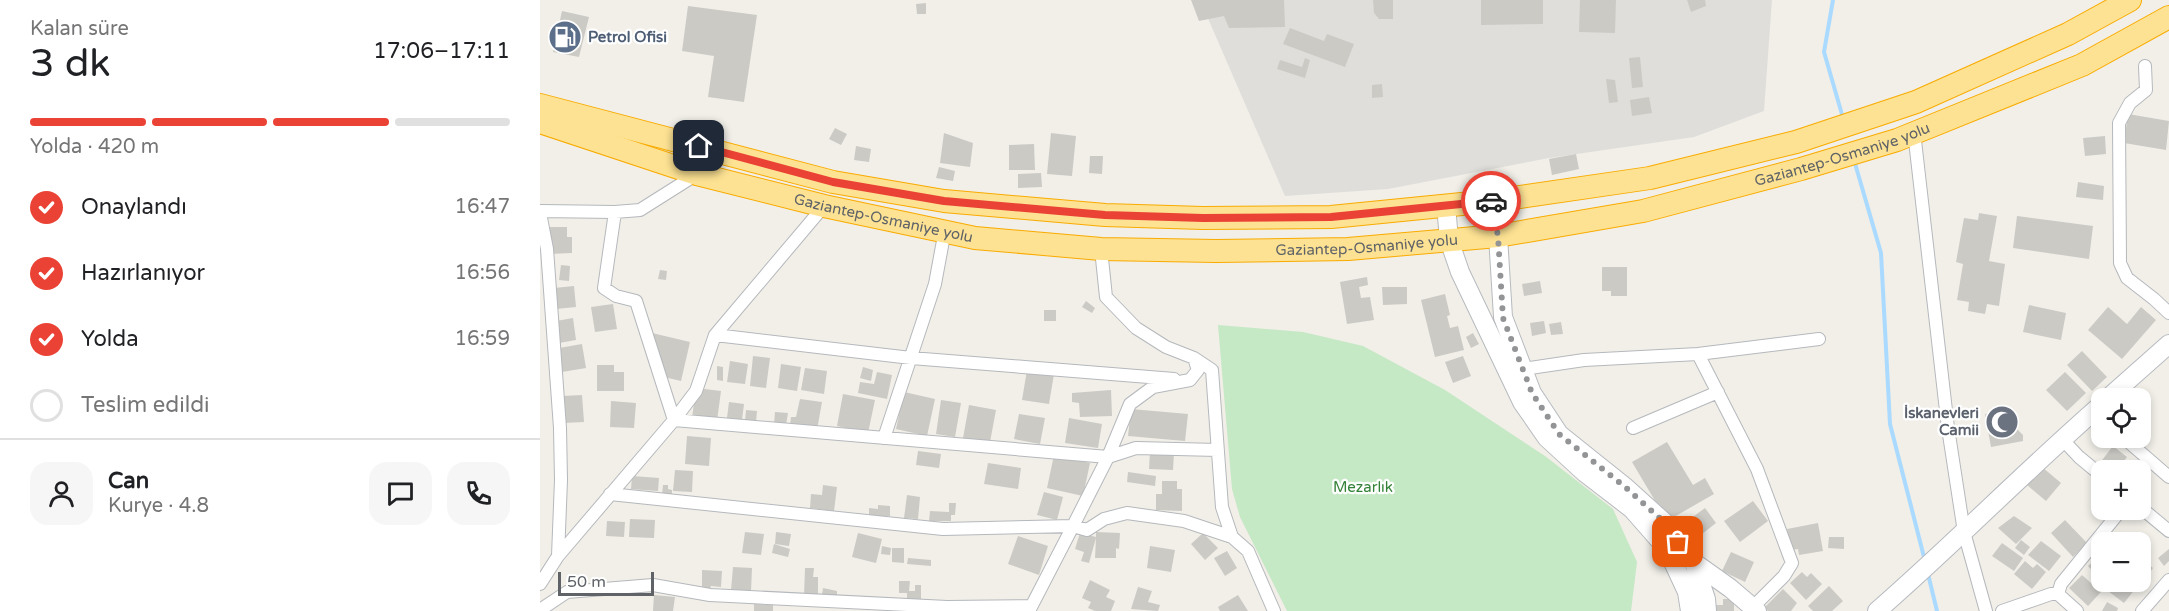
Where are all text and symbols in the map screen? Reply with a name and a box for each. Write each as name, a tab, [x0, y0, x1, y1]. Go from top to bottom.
text: Kalan süre	[30, 17, 129, 41]
fuel station icon: Petrol Ofisi	[547, 19, 583, 55]
place label: Petrol Ofisi	[588, 28, 667, 46]
text: 17:06–17:11	[373, 38, 510, 64]
text: 3 dk	[30, 40, 111, 87]
street label: Gaziantep-Osmaniye yolu	[1752, 119, 1933, 190]
pin	[673, 120, 724, 171]
icon: home	[682, 129, 715, 162]
text: Yolda · 420 m	[30, 135, 159, 159]
courier	[1461, 171, 1521, 231]
icon: car	[1475, 185, 1508, 218]
street label: Gaziantep-Osmaniye yolu	[792, 190, 975, 246]
icon: check	[30, 191, 63, 224]
text: Onaylandı	[81, 194, 187, 220]
text: 16:47	[455, 195, 510, 219]
street label: Gaziantep-Osmaniye yolu	[1275, 231, 1459, 259]
icon: check	[30, 257, 63, 290]
text: Hazırlanıyor	[81, 260, 205, 286]
text: 16:56	[455, 261, 510, 285]
icon: check	[30, 323, 63, 356]
text: Yolda	[81, 326, 139, 352]
text: 16:59	[455, 327, 510, 351]
map controls	[2091, 388, 2151, 592]
button: locate	[2091, 388, 2151, 448]
text: Teslim edildi	[81, 392, 210, 418]
place label: İskanevleri Camii	[1904, 404, 1979, 439]
mosque icon: İskanevleri Camii	[1984, 404, 2020, 440]
button: +	[2091, 460, 2151, 520]
button: person	[30, 462, 93, 525]
button: chat	[369, 462, 432, 525]
button: phone	[447, 462, 510, 525]
text: Can	[108, 468, 149, 494]
park label: Mezarlık	[1333, 478, 1393, 496]
text: Kurye · 4.8	[108, 494, 209, 518]
pin	[1652, 516, 1703, 567]
icon: bag	[1661, 525, 1694, 558]
button: −	[2091, 532, 2151, 592]
scale bar	[558, 569, 654, 596]
text: 50 m	[567, 572, 606, 592]

